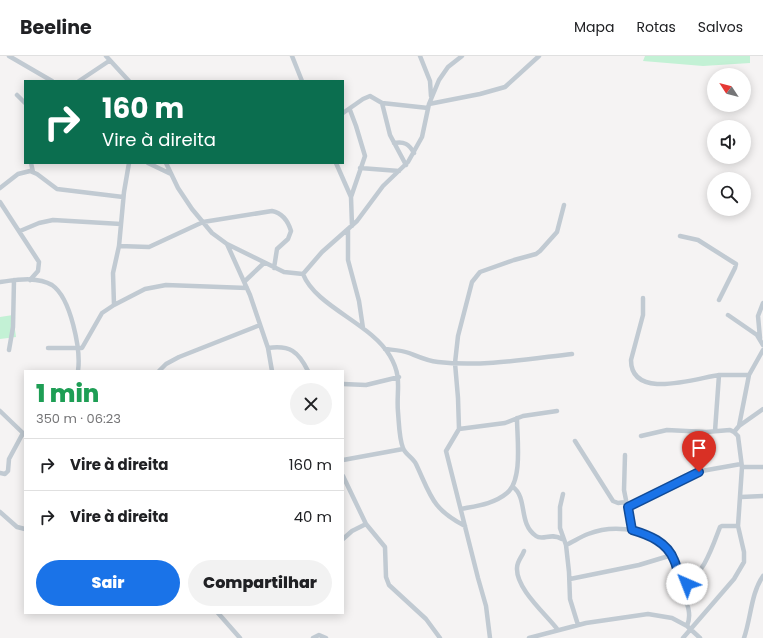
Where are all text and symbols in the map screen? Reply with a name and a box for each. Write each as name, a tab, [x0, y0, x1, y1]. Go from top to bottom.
text: Beeline	[20, 14, 92, 41]
text: Mapa	[574, 17, 614, 37]
text: Rotas	[636, 17, 676, 37]
text: Salvos	[698, 17, 743, 37]
north arrow	[707, 68, 751, 112]
map controls	[707, 68, 751, 216]
text: 160 m	[102, 89, 184, 128]
icon: right	[36, 96, 88, 148]
button: sound	[707, 120, 751, 164]
text: Vire à direita	[102, 127, 216, 152]
button: search	[707, 172, 751, 216]
text: 1 min	[36, 377, 99, 410]
button: close	[290, 383, 332, 425]
text: 350 m · 06:23	[36, 409, 121, 428]
pin	[682, 431, 716, 472]
icon: arrive	[688, 437, 710, 459]
icon: right	[36, 454, 58, 476]
text: Vire à direita	[70, 454, 169, 475]
text: 160 m	[289, 454, 332, 475]
icon: right	[36, 506, 58, 528]
text: Vire à direita	[70, 506, 169, 527]
text: 40 m	[294, 506, 332, 527]
button: Sair	[36, 560, 180, 606]
button: Compartilhar	[188, 560, 332, 606]
position arrow	[666, 563, 708, 605]

